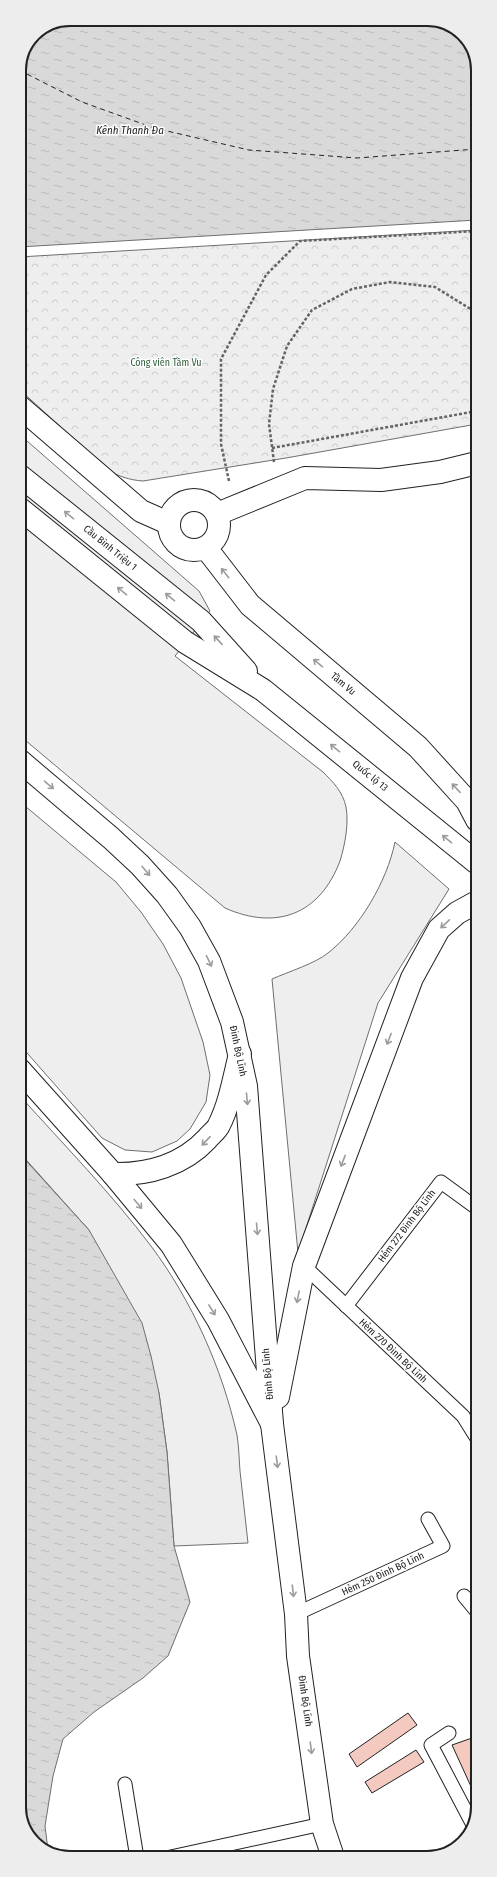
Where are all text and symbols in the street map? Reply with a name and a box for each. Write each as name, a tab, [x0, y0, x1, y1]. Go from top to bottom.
water label: Kênh Thanh Đa	[96, 124, 164, 137]
park label: Công viên Tầm Vu	[130, 356, 202, 369]
one-way arrow	[64, 511, 75, 520]
street label: Cầu Bình Triệu 1	[81, 522, 140, 573]
one-way arrow	[221, 568, 230, 579]
one-way arrow	[116, 586, 127, 595]
one-way arrow	[165, 593, 176, 601]
one-way arrow	[213, 635, 223, 645]
one-way arrow	[313, 659, 324, 668]
street label: Tầm Vu	[328, 669, 359, 698]
one-way arrow	[330, 743, 341, 752]
street label: Quốc lộ 13	[350, 757, 391, 794]
one-way arrow	[44, 781, 55, 790]
one-way arrow	[451, 783, 460, 793]
one-way arrow	[442, 834, 453, 843]
one-way arrow	[142, 866, 151, 877]
one-way arrow	[440, 919, 451, 928]
one-way arrow	[205, 955, 213, 967]
street label: Đinh Bộ Lĩnh	[227, 1024, 249, 1078]
one-way arrow	[384, 1033, 392, 1045]
one-way arrow	[243, 1092, 250, 1105]
one-way arrow	[201, 1135, 210, 1146]
one-way arrow	[339, 1155, 347, 1167]
street label: Hẻm 272 Đinh Bộ Lĩnh	[375, 1187, 438, 1265]
one-way arrow	[133, 1199, 142, 1209]
one-way arrow	[253, 1222, 260, 1235]
one-way arrow	[293, 1290, 301, 1303]
one-way arrow	[209, 1304, 217, 1316]
street label: Hẻm 270 Đinh Bộ Lĩnh	[356, 1316, 430, 1386]
street label: Đinh Bộ Lĩnh	[260, 1348, 276, 1400]
one-way arrow	[273, 1456, 281, 1469]
street label: Hẻm 250 Đinh Bộ Lĩnh	[340, 1549, 426, 1598]
one-way arrow	[289, 1585, 297, 1598]
street label: Đinh Bộ Lĩnh	[295, 1675, 315, 1727]
one-way arrow	[307, 1741, 315, 1754]

